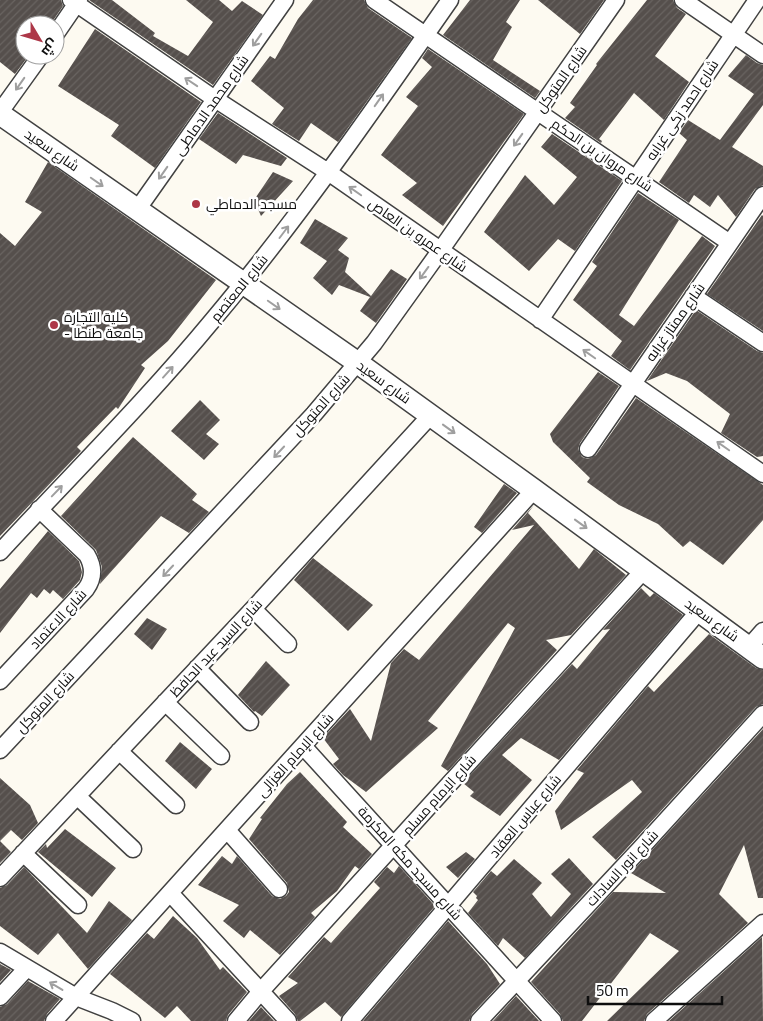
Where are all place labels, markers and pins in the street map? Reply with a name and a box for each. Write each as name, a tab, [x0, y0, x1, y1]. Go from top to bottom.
place label: مسجد الدماطي	[206, 191, 297, 217]
marker: مسجد الدماطي	[190, 198, 202, 210]
place label: كلية التجارة - جامعة طنطا	[64, 304, 143, 346]
marker: كلية التجارة - جامعة طنطا	[48, 319, 60, 331]

